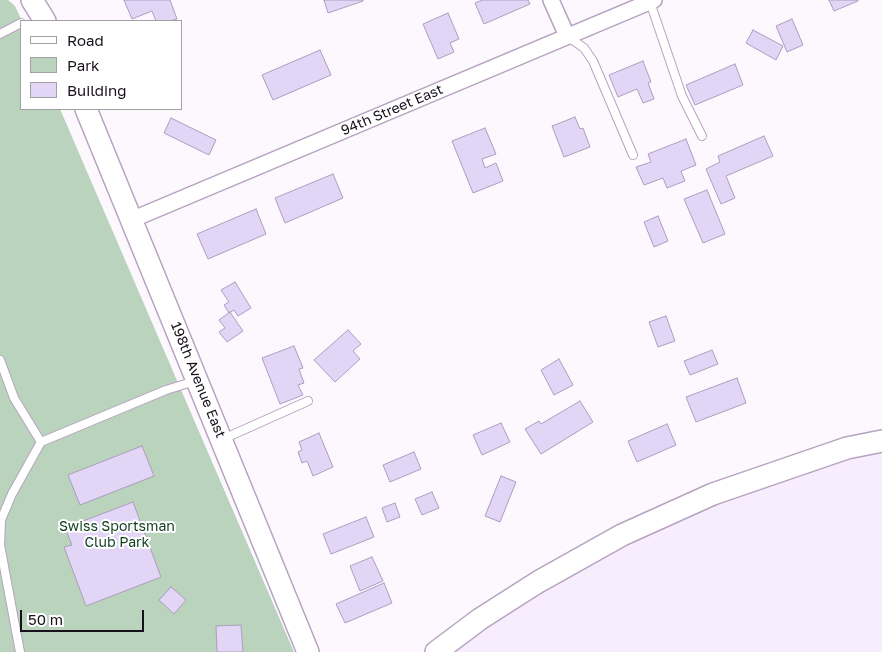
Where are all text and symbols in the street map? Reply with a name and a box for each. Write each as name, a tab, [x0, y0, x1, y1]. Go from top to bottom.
legend	[20, 20, 182, 110]
text: Road	[67, 31, 104, 49]
text: Park	[67, 56, 99, 74]
text: Building	[67, 81, 127, 99]
street label: 94th Street East	[339, 81, 445, 139]
street label: 198th Avenue East	[167, 319, 229, 441]
park label: Swiss Sportsman Club Park	[59, 519, 175, 552]
scale bar	[22, 600, 146, 632]
text: 50 m	[28, 610, 63, 628]

